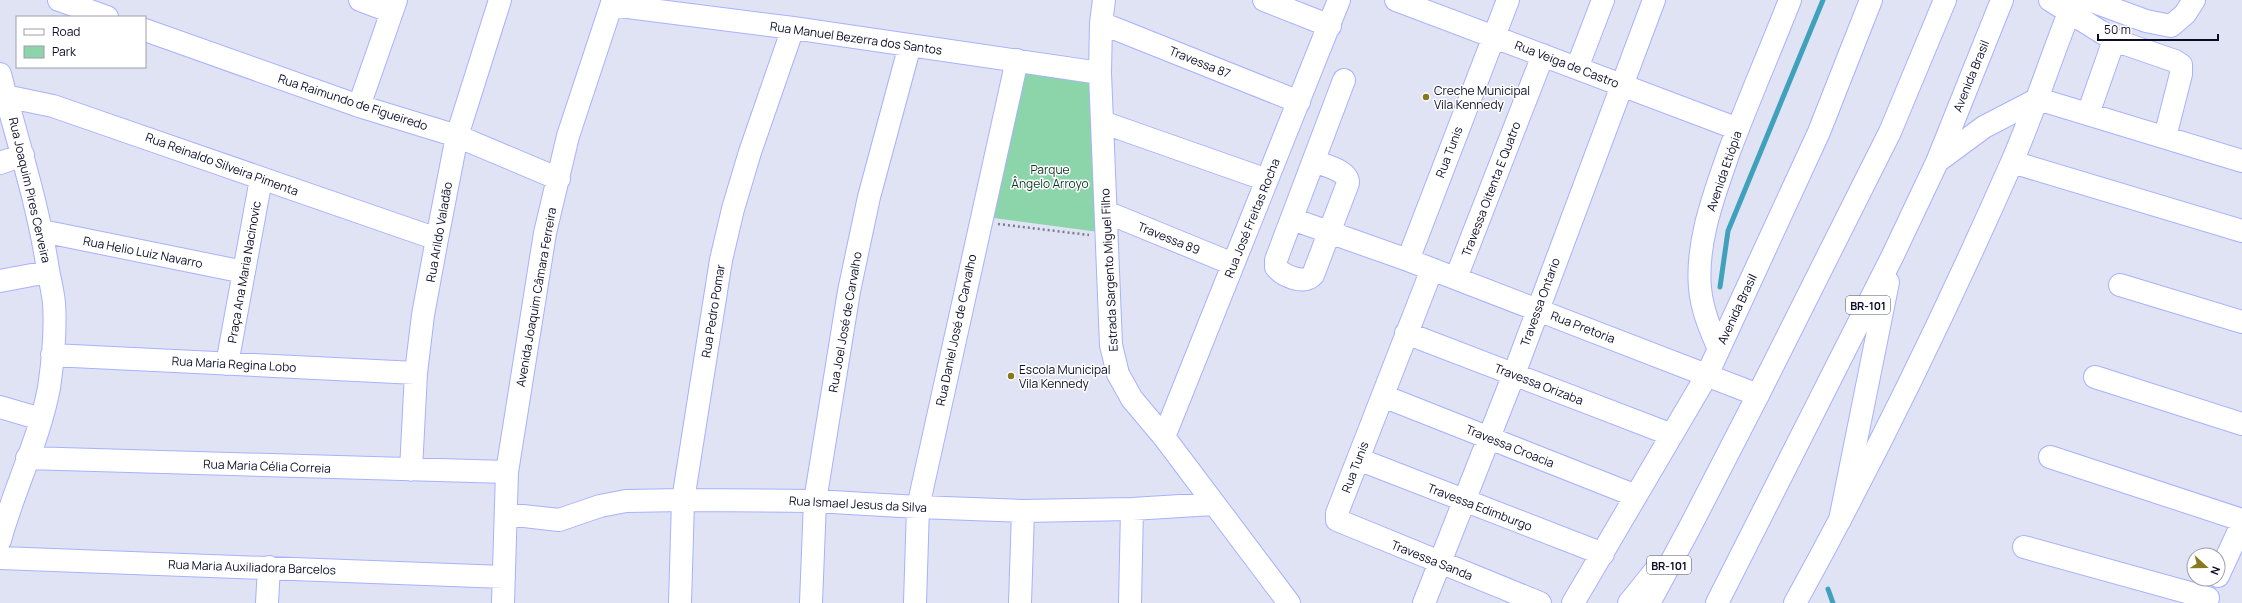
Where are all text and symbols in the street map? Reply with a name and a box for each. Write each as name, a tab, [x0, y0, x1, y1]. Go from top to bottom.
legend	[16, 16, 146, 68]
scale bar	[2098, 16, 2218, 42]
street label: Rua Manuel Bezerra dos Santos	[769, 17, 943, 59]
text: 50 m	[2104, 21, 2131, 38]
text: Road	[52, 23, 80, 40]
street label: Rua Veiga de Castro	[1512, 36, 1622, 92]
street label: Avenida Brasil	[1949, 38, 1993, 114]
street label: Travessa 87	[1167, 42, 1233, 82]
text: Park	[52, 43, 77, 60]
street label: Rua Raimundo de Figueiredo	[276, 70, 430, 134]
place label: Creche Municipal Vila Kennedy	[1434, 82, 1530, 113]
marker: Creche Municipal Vila Kennedy	[1421, 92, 1431, 102]
street label: Rua Joaquim Pires Cerveira	[5, 115, 55, 265]
street label: Travessa Oitenta E Quatro	[1457, 119, 1525, 259]
street label: Rua Tunis	[1431, 124, 1467, 180]
street label: Rua Reinaldo Silveira Pimenta	[143, 128, 301, 200]
street label: Avenida Etiópia	[1702, 128, 1746, 214]
street label: Rua José Freitas Rocha	[1220, 156, 1284, 280]
park label: Parque Ângelo Arroyo	[1011, 161, 1089, 192]
street label: Rua Arildo Valadão	[422, 180, 456, 284]
street label: Estrada Sargento Miguel Filho	[1096, 188, 1122, 352]
street label: Praça Ana Maria Nacinovic	[223, 199, 265, 344]
street label: Avenida Joaquim Câmara Ferreira	[512, 206, 560, 388]
street label: Travessa 89	[1135, 218, 1203, 258]
street label: Rua Helio Luiz Navarro	[82, 232, 204, 272]
street label: Rua Joel José de Carvalho	[824, 250, 866, 394]
street label: Rua Daniel José de Carvalho	[932, 253, 980, 407]
street label: Travessa Ontario	[1516, 255, 1564, 349]
street label: Rua Pedro Pomar	[697, 262, 729, 359]
street label: Avenida Brasil	[1713, 271, 1761, 347]
road number: BR-101	[1846, 296, 1890, 314]
street label: Rua Pretoria	[1548, 307, 1618, 347]
street label: Rua Maria Regina Lobo	[171, 352, 297, 376]
street label: Travessa Orizaba	[1492, 359, 1586, 409]
place label: Escola Municipal Vila Kennedy	[1019, 361, 1111, 392]
marker: Escola Municipal Vila Kennedy	[1006, 371, 1016, 381]
street label: Travessa Croacia	[1463, 420, 1557, 472]
street label: Rua Tunis	[1337, 439, 1373, 495]
street label: Rua Maria Célia Correia	[203, 455, 331, 477]
street label: Travessa Edimburgo	[1425, 479, 1535, 535]
street label: Rua Ismael Jesus da Silva	[789, 492, 927, 516]
street label: Travessa Sanda	[1389, 536, 1475, 584]
north arrow	[2186, 547, 2226, 587]
street label: Rua Maria Auxiliadora Barcelos	[168, 556, 336, 578]
road number: BR-101	[1647, 556, 1691, 574]
text: N	[2207, 564, 2224, 577]

